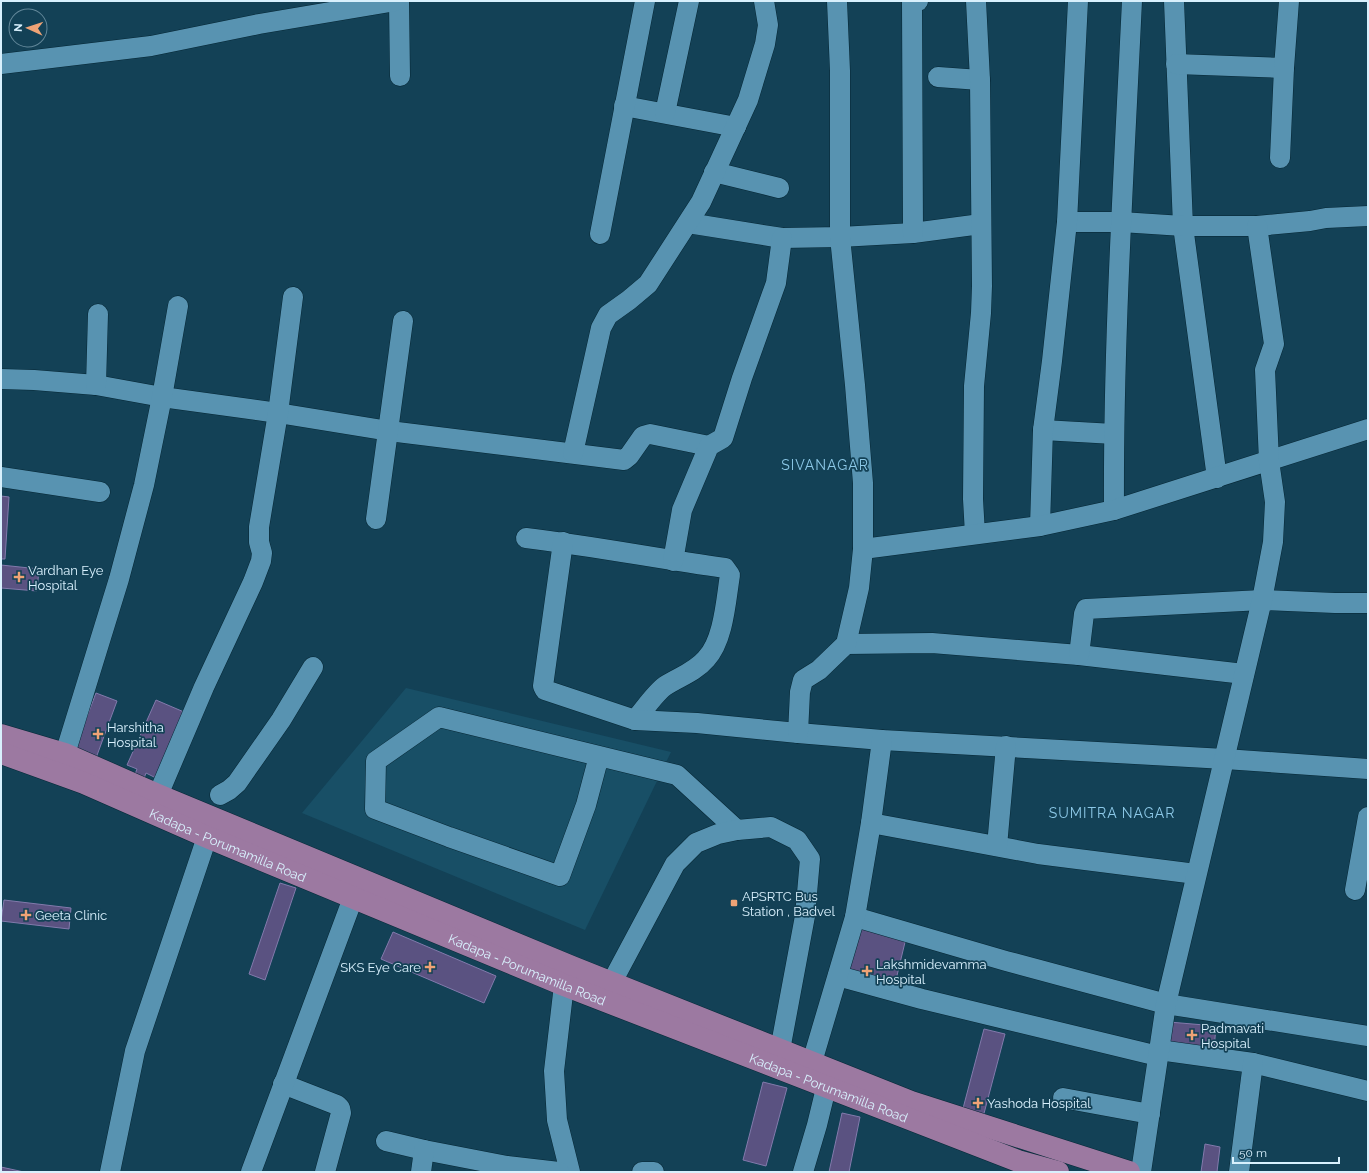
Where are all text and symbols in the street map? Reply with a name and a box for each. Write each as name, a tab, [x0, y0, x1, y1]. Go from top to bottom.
north arrow	[8, 8, 48, 48]
text: N	[12, 23, 25, 32]
district label: SIVANAGAR	[781, 457, 869, 473]
place label: Vardhan Eye Hospital	[28, 563, 104, 593]
marker: Vardhan Eye Hospital	[13, 571, 25, 583]
place label: Harshitha Hospital	[107, 720, 164, 750]
marker: Harshitha Hospital	[92, 728, 104, 740]
district label: SUMITRA NAGAR	[1049, 805, 1175, 821]
street label: Kadapa - Porumamilla Road	[147, 806, 308, 885]
place label: APSRTC Bus Station , Badvel	[742, 889, 835, 919]
marker: APSRTC Bus Station , Badvel	[729, 898, 739, 908]
place label: Geeta Clinic	[35, 908, 107, 923]
marker: Geeta Clinic	[20, 909, 32, 921]
street label: Kadapa - Porumamilla Road	[446, 931, 608, 1008]
place label: Lakshmidevamma Hospital	[876, 957, 987, 987]
place label: SKS Eye Care	[340, 960, 421, 975]
marker: SKS Eye Care	[424, 961, 436, 973]
marker: Lakshmidevamma Hospital	[861, 965, 873, 977]
place label: Padmavati Hospital	[1201, 1021, 1264, 1051]
marker: Padmavati Hospital	[1186, 1029, 1198, 1041]
street label: Kadapa - Porumamilla Road	[747, 1051, 910, 1126]
place label: Yashoda Hospital	[987, 1096, 1091, 1111]
marker: Yashoda Hospital	[972, 1097, 984, 1109]
scale bar	[1233, 1139, 1339, 1165]
text: 50 m	[1239, 1146, 1267, 1160]

